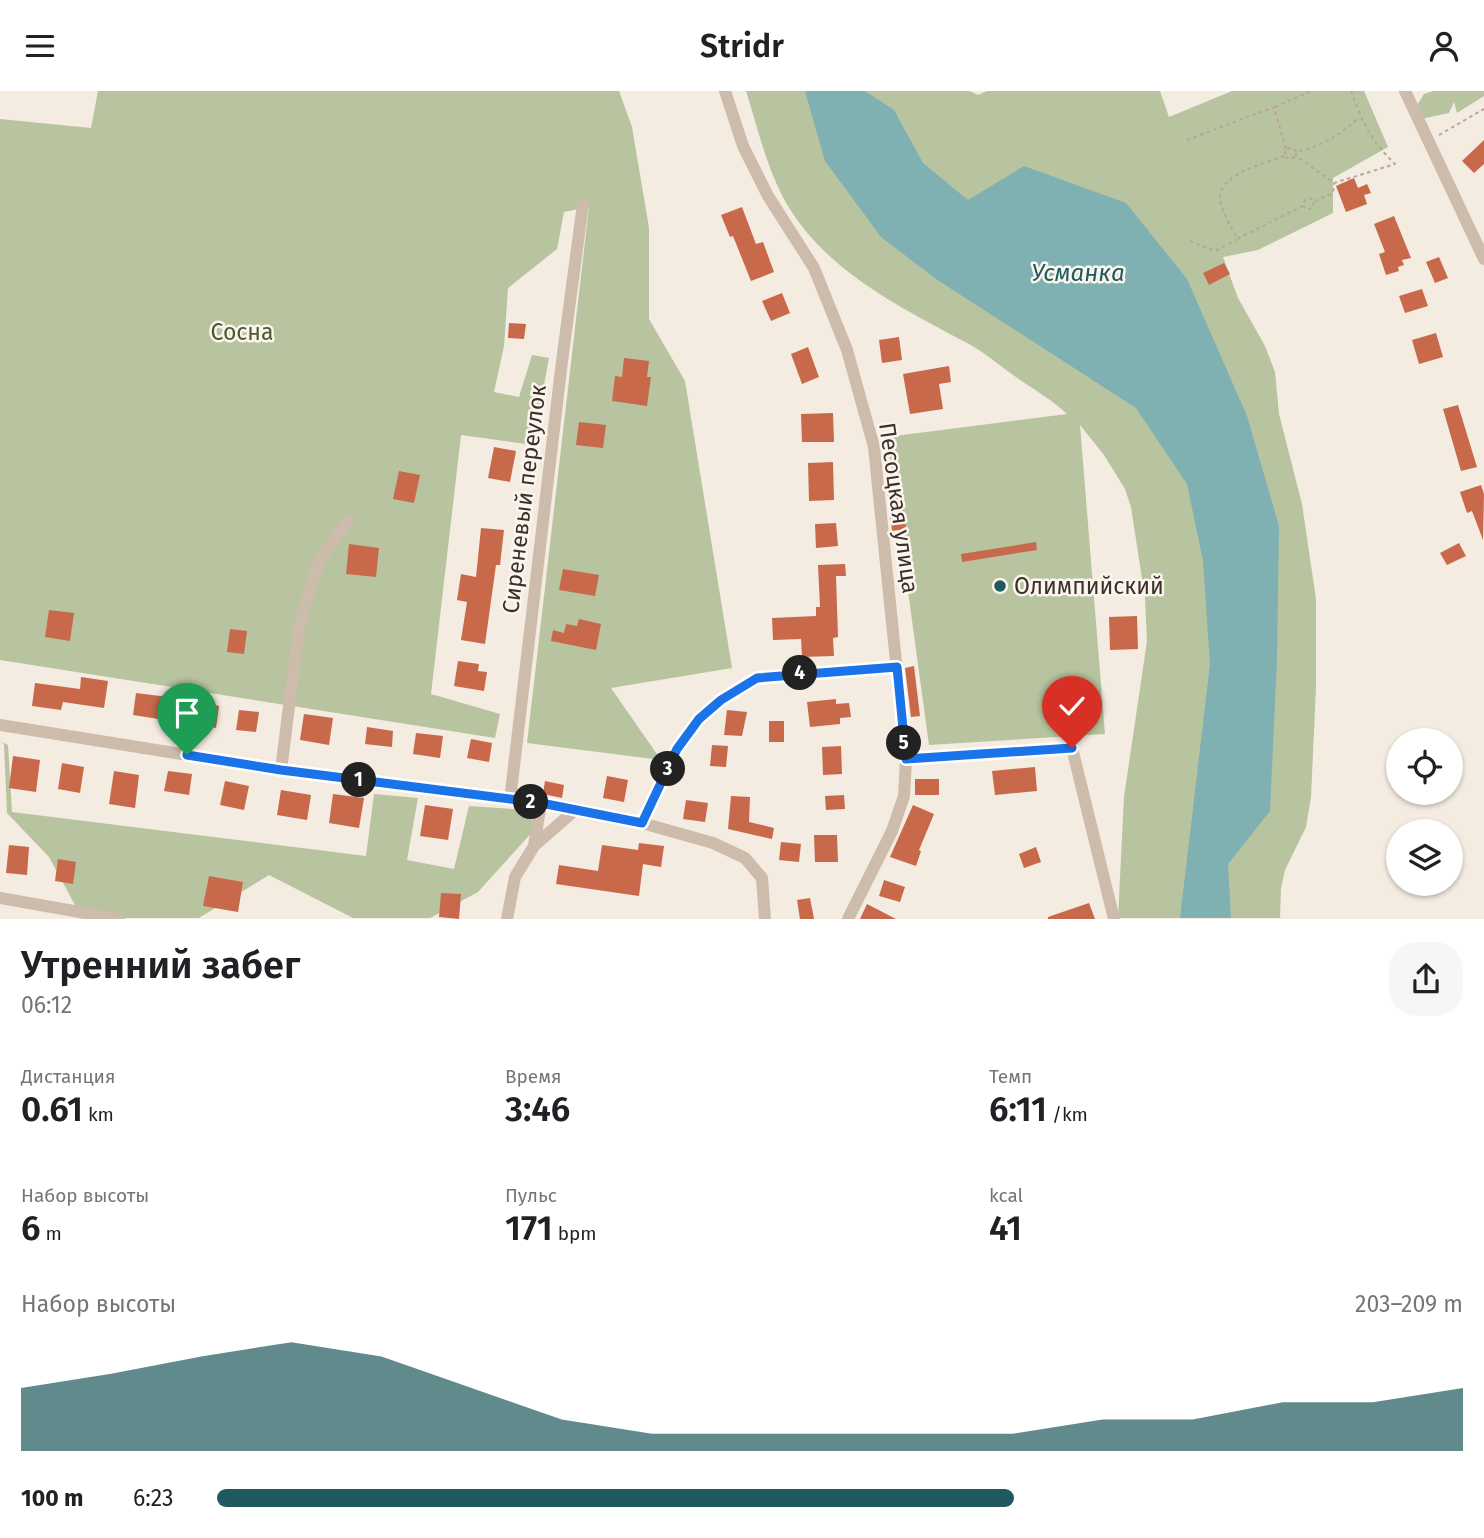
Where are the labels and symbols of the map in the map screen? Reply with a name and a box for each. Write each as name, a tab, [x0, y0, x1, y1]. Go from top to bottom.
water label: Усманка	[1031, 259, 1125, 287]
park label: Сосна	[211, 318, 274, 346]
street label: Сиреневый переулок	[496, 383, 552, 615]
street label: Песоцкая улица	[873, 421, 925, 595]
place label: Олимпийский	[1014, 572, 1164, 600]
marker: Олимпийский	[992, 578, 1008, 594]
pin: 4	[782, 655, 818, 691]
pin	[1042, 676, 1102, 748]
pin	[157, 683, 217, 755]
pin: 5	[886, 725, 922, 761]
pin: 3	[650, 751, 686, 787]
pin: 1	[342, 763, 376, 797]
pin: 2	[514, 785, 548, 819]

